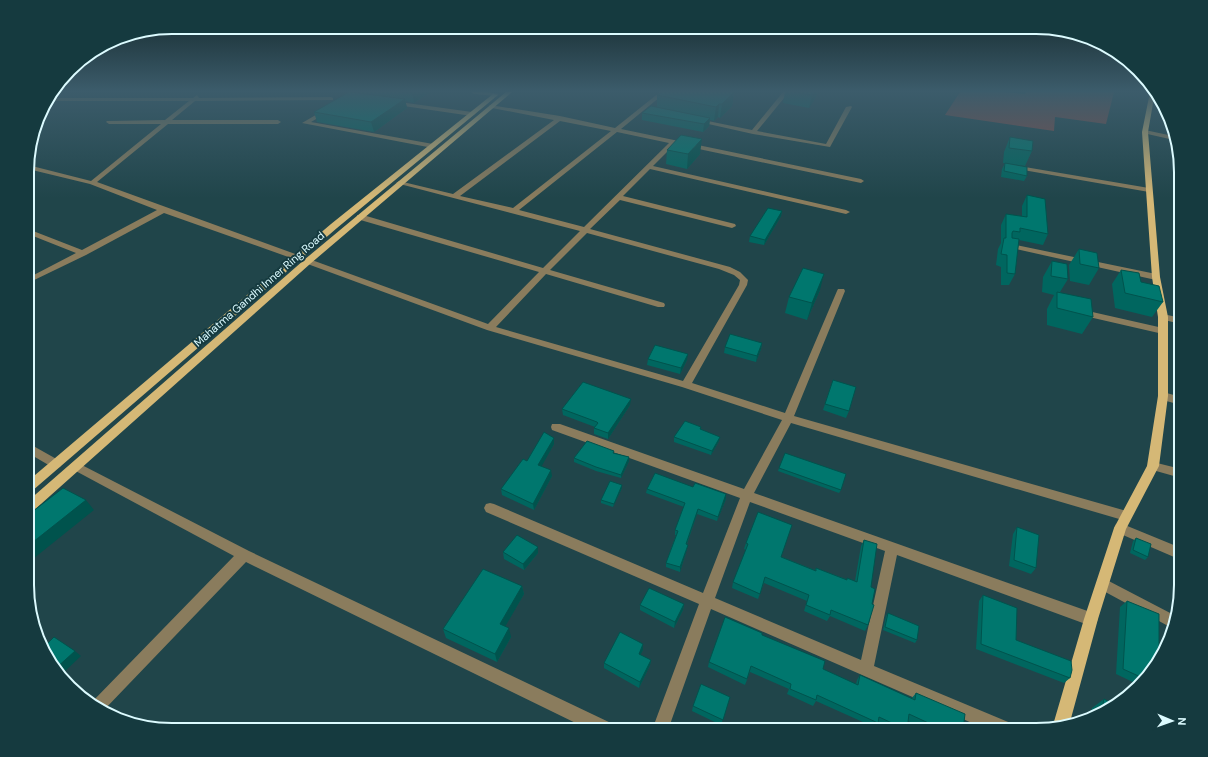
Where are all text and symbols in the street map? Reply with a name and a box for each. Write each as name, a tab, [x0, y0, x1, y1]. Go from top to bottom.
street label: Mahatma Gandhi Inner Ring Road	[191, 228, 327, 350]
north arrow	[1152, 701, 1192, 741]
text: N	[1175, 717, 1189, 726]

